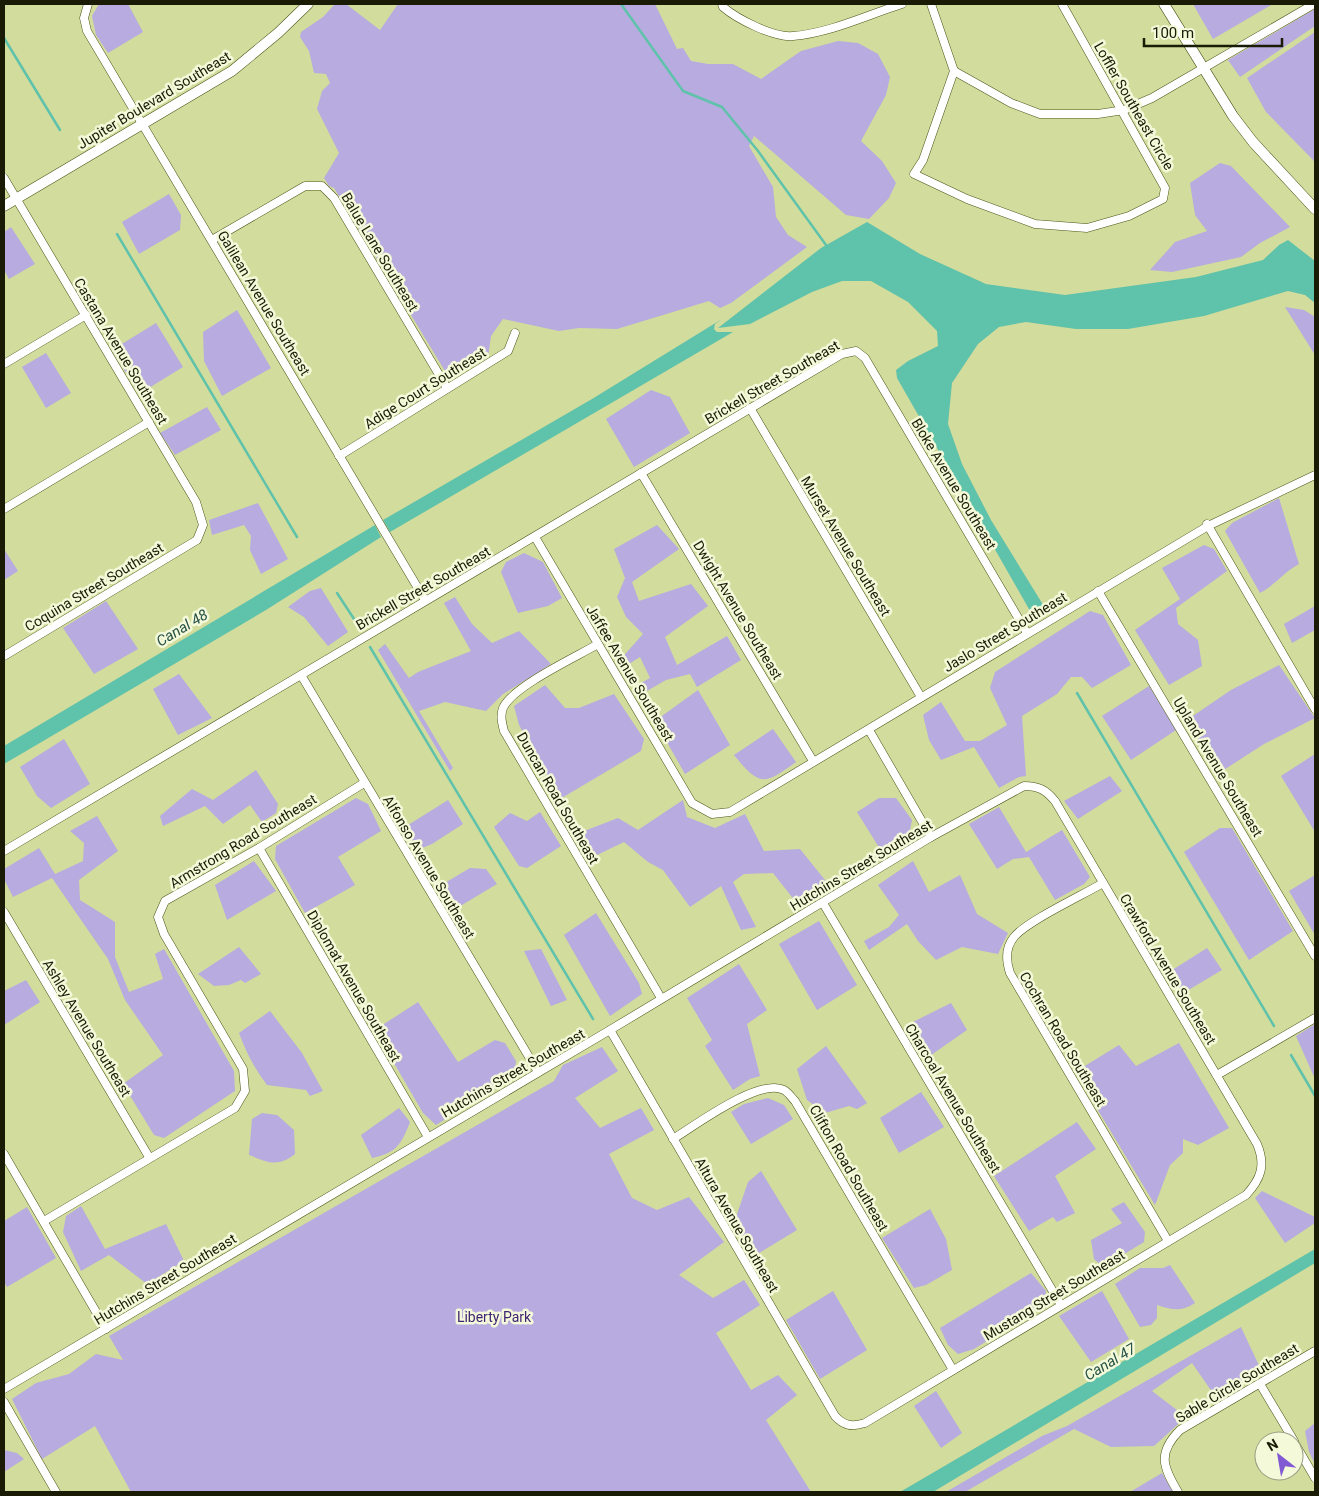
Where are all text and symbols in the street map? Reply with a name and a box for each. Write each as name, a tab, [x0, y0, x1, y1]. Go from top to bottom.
scale bar	[1144, 15, 1282, 47]
text: 100 m	[1152, 24, 1194, 42]
street label: Loffler Southeast Circle	[1091, 39, 1177, 173]
street label: Jupiter Boulevard Southeast	[75, 48, 234, 152]
street label: Balue Lane Southeast	[338, 190, 422, 314]
street label: Galilean Avenue Southeast	[214, 228, 314, 379]
street label: Castana Avenue Southeast	[71, 275, 171, 427]
street label: Brickell Street Southeast	[702, 337, 842, 427]
street label: Adige Court Southeast	[361, 344, 489, 432]
street label: Bloke Avenue Southeast	[908, 415, 1000, 553]
street label: Murset Avenue Southeast	[798, 473, 894, 619]
street label: Dwight Avenue Southeast	[690, 538, 786, 683]
street label: Coquina Street Southeast	[22, 539, 166, 635]
street label: Brickell Street Southeast	[353, 543, 493, 633]
street label: Jaslo Street Southeast	[940, 589, 1070, 675]
street label: Jaffee Avenue Southeast	[583, 602, 677, 744]
water label: Canal 48	[153, 606, 211, 650]
street label: Upland Avenue Southeast	[1170, 695, 1266, 840]
street label: Duncan Road Southeast	[514, 729, 603, 867]
street label: Armstrong Road Southeast	[167, 791, 320, 891]
street label: Alfonso Avenue Southeast	[380, 792, 478, 942]
street label: Hutchins Street Southeast	[787, 816, 935, 914]
street label: Crawford Avenue Southeast	[1117, 891, 1220, 1048]
street label: Diplomat Avenue Southeast	[304, 907, 404, 1065]
street label: Ashley Avenue Southeast	[40, 956, 135, 1100]
street label: Cochran Road Southeast	[1016, 969, 1110, 1110]
street label: Charcoal Avenue Southeast	[902, 1020, 1004, 1176]
street label: Hutchins Street Southeast	[439, 1025, 588, 1121]
street label: Clifton Road Southeast	[806, 1102, 892, 1234]
street label: Altura Avenue Southeast	[692, 1155, 782, 1296]
street label: Hutchins Street Southeast	[91, 1230, 239, 1328]
street label: Mustang Street Southeast	[980, 1246, 1128, 1344]
park label: Liberty Park	[457, 1309, 532, 1325]
water label: Canal 47	[1081, 1339, 1140, 1384]
street label: Sable Circle Southeast	[1173, 1340, 1301, 1426]
north arrow	[1254, 1431, 1304, 1481]
text: N	[1264, 1435, 1281, 1454]

